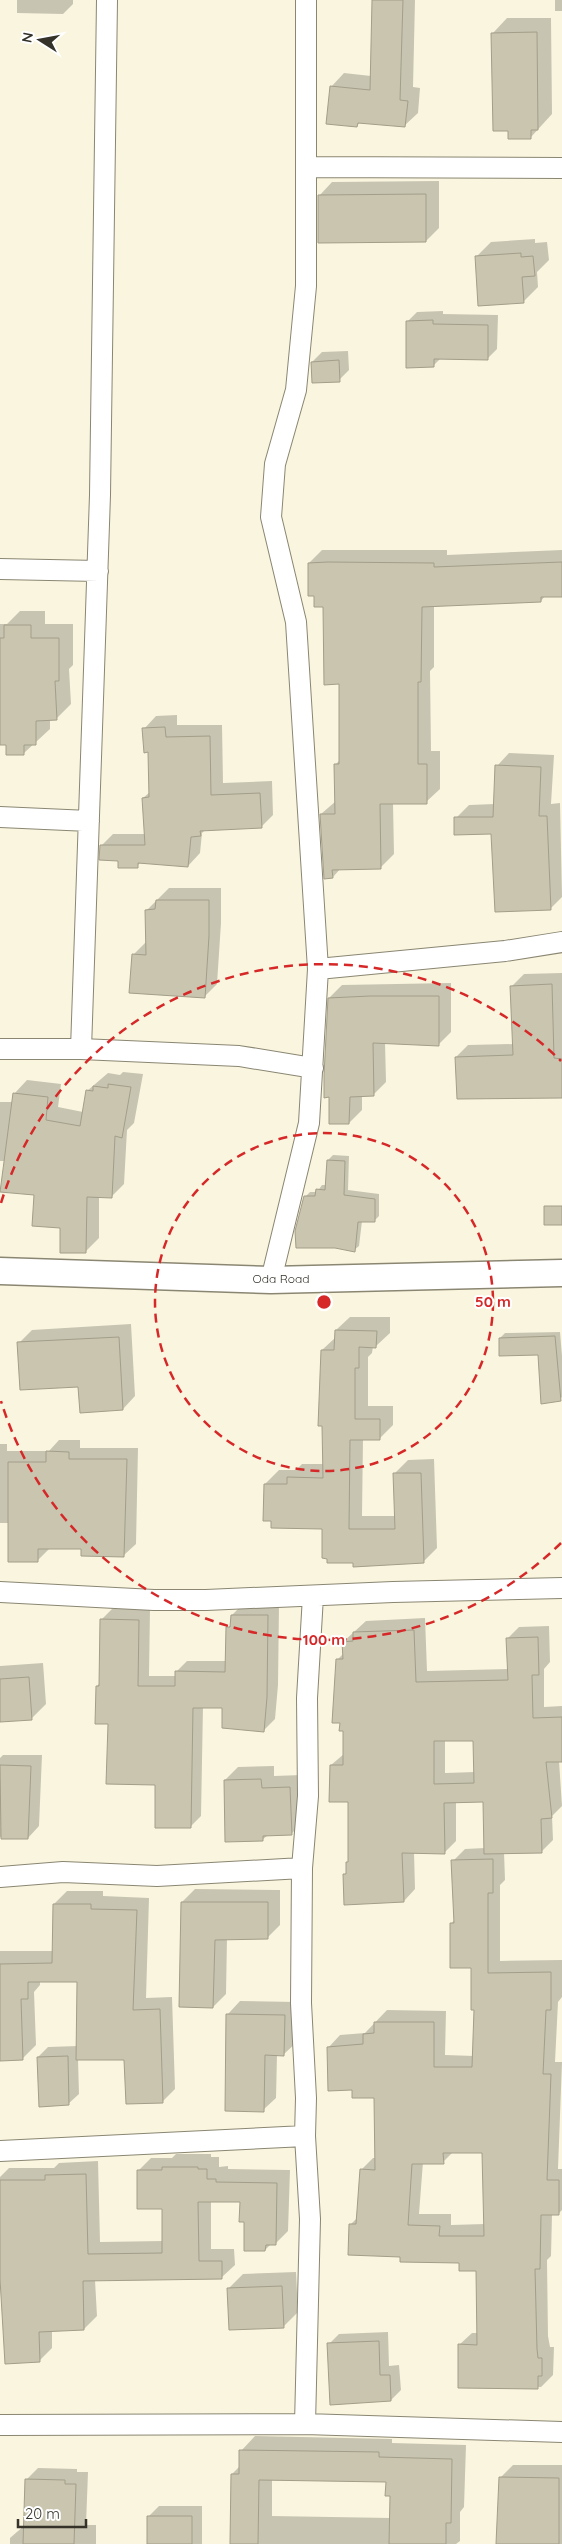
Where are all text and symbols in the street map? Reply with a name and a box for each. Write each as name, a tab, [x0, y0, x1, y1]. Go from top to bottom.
north arrow	[15, 15, 65, 65]
text: N	[17, 31, 37, 44]
street label: Oda Road	[253, 1271, 309, 1286]
text: 50 m	[475, 1292, 511, 1311]
centre of rings	[315, 1293, 333, 1311]
text: 100 m	[303, 1630, 345, 1649]
scale bar	[18, 2496, 85, 2528]
text: 20 m	[25, 2504, 60, 2523]

